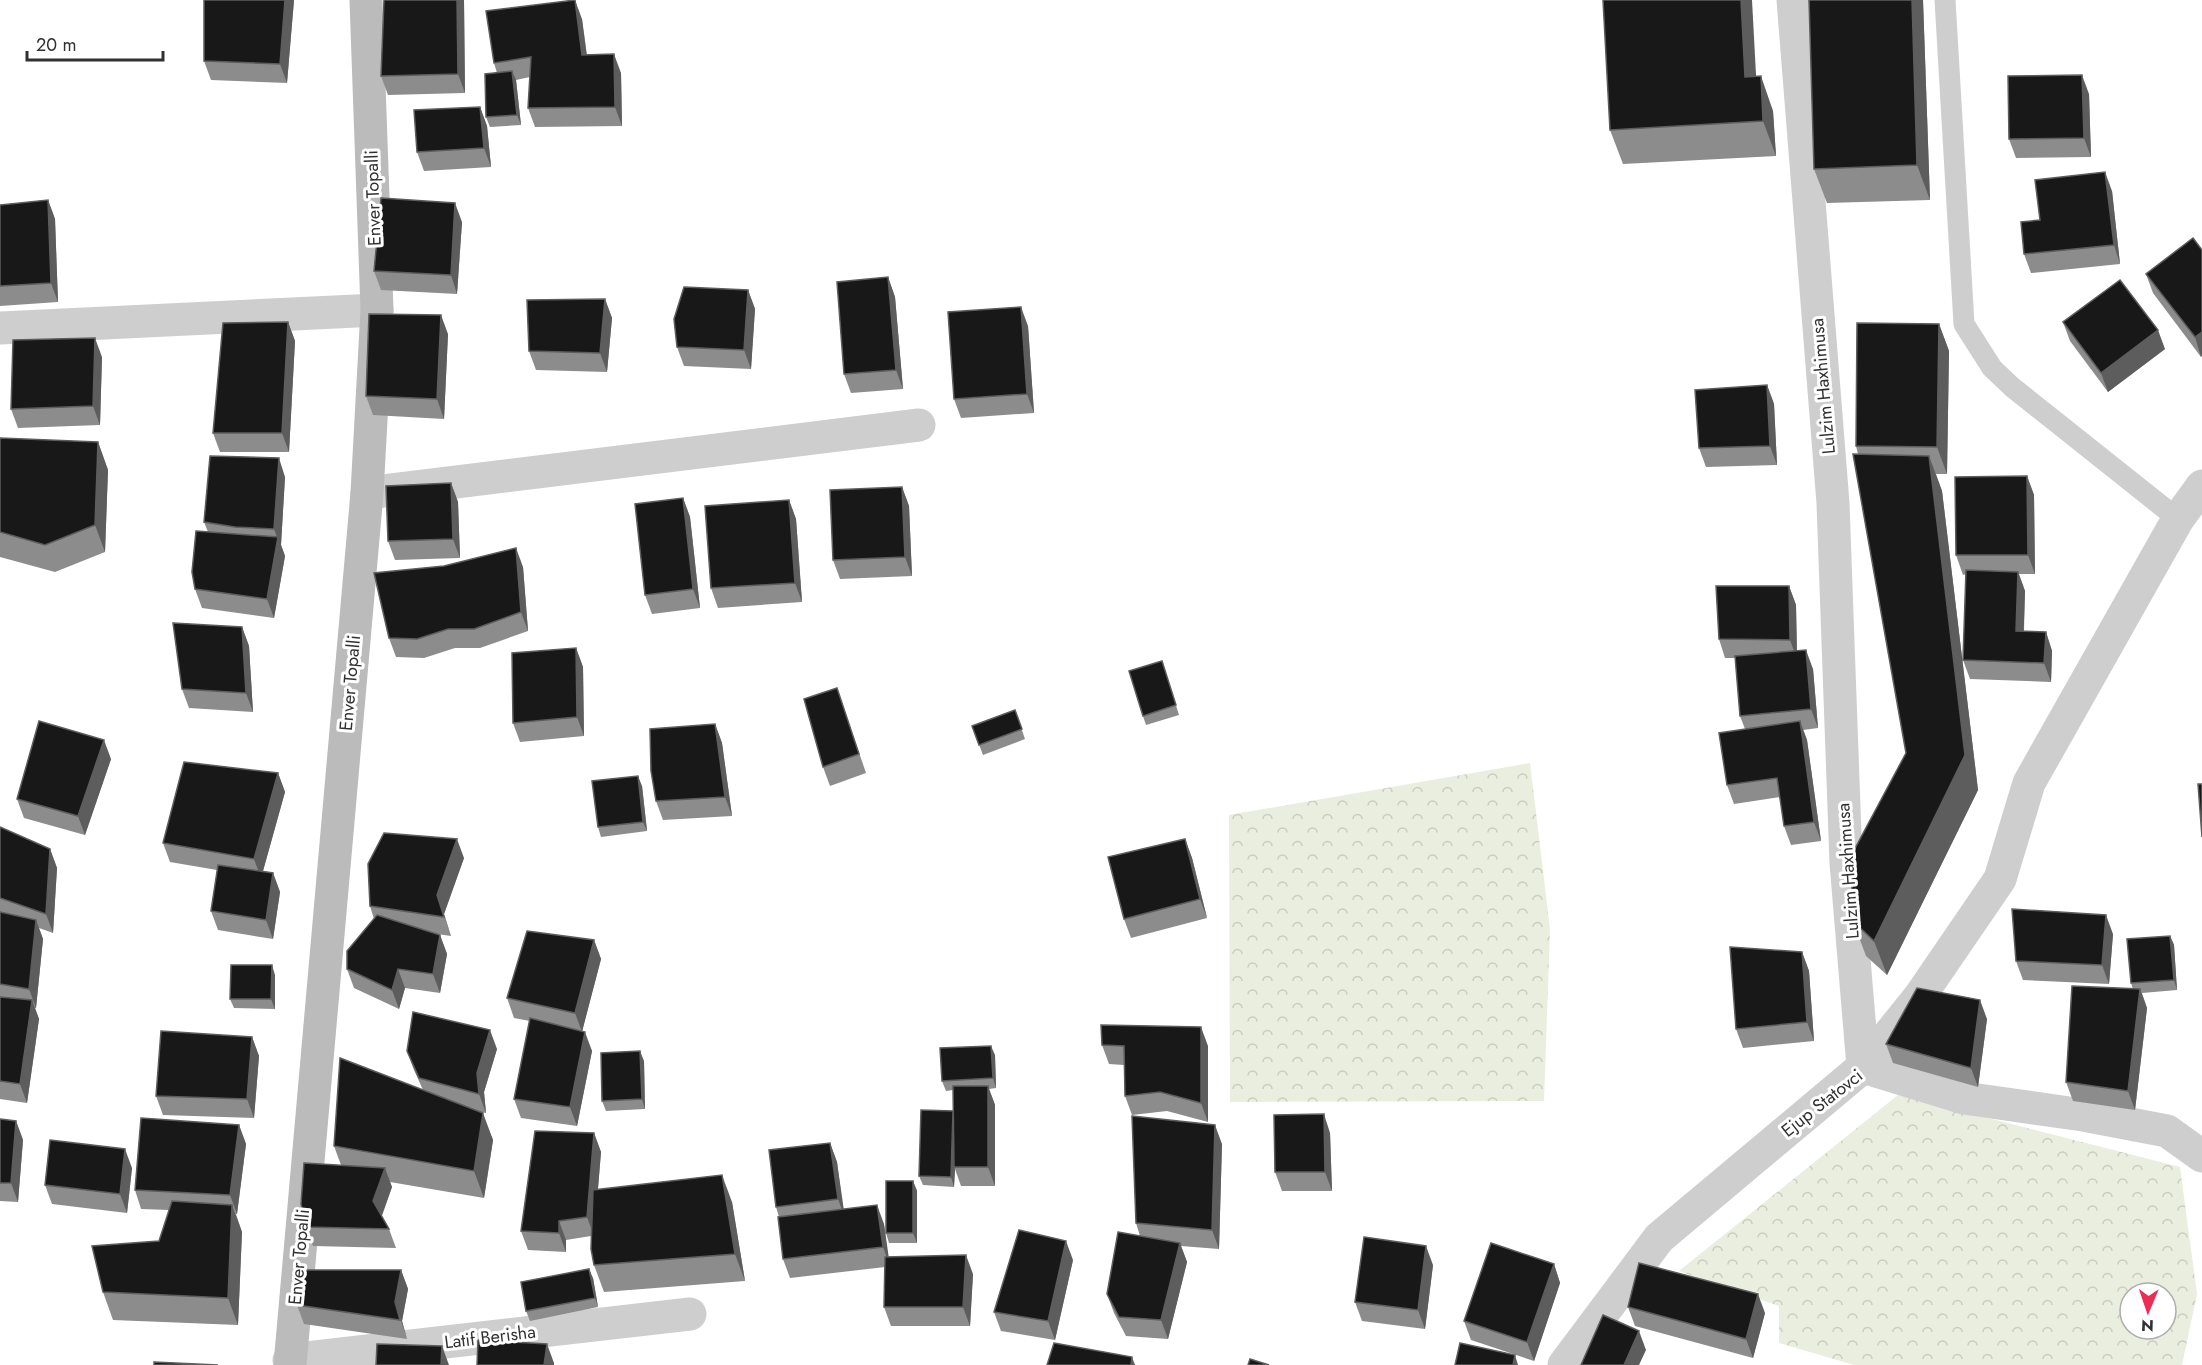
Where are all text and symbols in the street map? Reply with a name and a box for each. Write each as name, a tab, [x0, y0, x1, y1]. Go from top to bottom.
scale bar	[27, 24, 164, 62]
text: 20 m	[36, 32, 76, 58]
street label: Enver Topalli	[358, 150, 388, 246]
street label: Lulzim Haxhimusa	[1804, 317, 1842, 455]
street label: Enver Topalli	[333, 634, 367, 732]
street label: Lulzim Haxhimusa	[1830, 802, 1866, 940]
street label: Ejup Statovci	[1776, 1063, 1868, 1143]
street label: Enver Topalli	[282, 1208, 316, 1306]
north arrow	[2118, 1281, 2178, 1341]
text: N	[2141, 1314, 2154, 1337]
street label: Latif Berisha	[443, 1319, 537, 1355]

